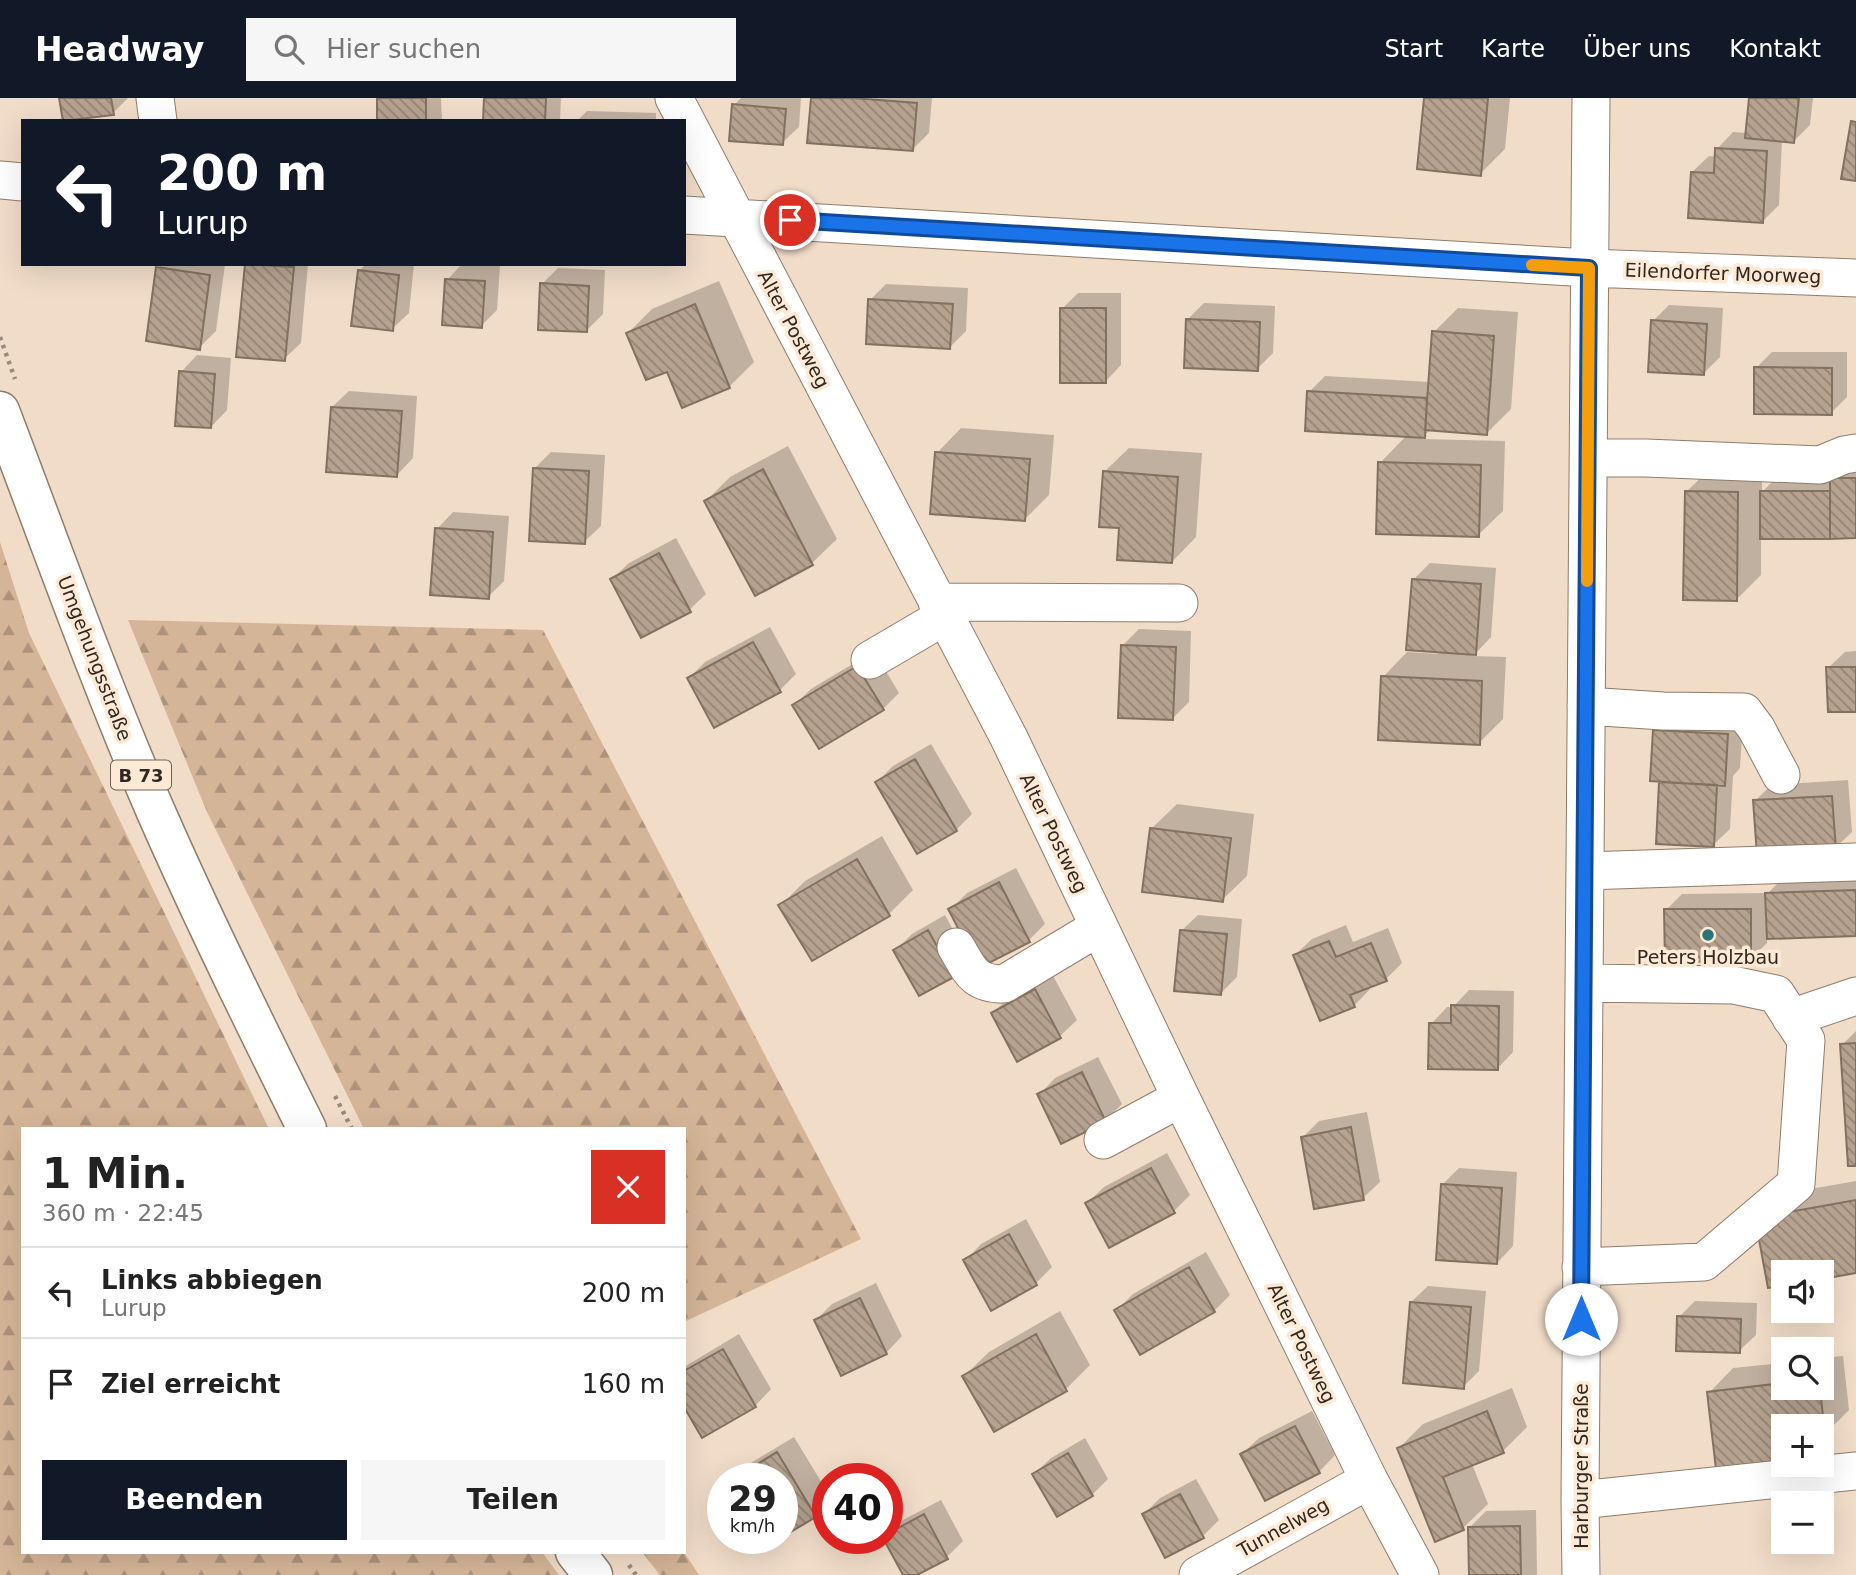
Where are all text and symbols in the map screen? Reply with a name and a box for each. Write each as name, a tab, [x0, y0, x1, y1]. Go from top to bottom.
search box	[246, 18, 736, 81]
text: Headway	[35, 30, 204, 69]
icon: search	[270, 30, 308, 68]
text: Hier suchen	[326, 34, 481, 64]
text: Start	[1384, 35, 1443, 63]
text: Karte	[1481, 35, 1545, 63]
text: Über uns	[1583, 35, 1691, 63]
text: Kontakt	[1729, 35, 1821, 63]
text: 200 m	[157, 145, 327, 202]
icon: left	[42, 147, 133, 238]
pin	[760, 190, 820, 250]
icon: arrive	[771, 201, 809, 239]
text: Lurup	[157, 204, 248, 242]
street label: Eilendorfer Moorweg	[1624, 259, 1822, 287]
street label: Alter Postweg	[754, 266, 834, 392]
street label: Umgehungsstraße	[53, 573, 137, 743]
road number: B 73	[111, 760, 171, 790]
street label: Alter Postweg	[1016, 770, 1092, 896]
marker: Peters Holzbau	[1700, 927, 1716, 943]
place label: Peters Holzbau	[1637, 946, 1779, 968]
text: 1 Min.	[42, 1149, 188, 1198]
button: close	[591, 1150, 665, 1224]
text: 360 m · 22:45	[42, 1200, 204, 1226]
map controls	[1771, 1260, 1834, 1554]
button: sound	[1771, 1260, 1834, 1323]
text: Links abbiegen	[101, 1265, 323, 1295]
icon: left	[42, 1274, 80, 1312]
text: 200 m	[582, 1278, 665, 1308]
street label: Alter Postweg	[1264, 1280, 1340, 1406]
position arrow	[1544, 1282, 1618, 1356]
text: Lurup	[101, 1295, 167, 1321]
button: search	[1771, 1337, 1834, 1400]
icon: arrive	[42, 1365, 80, 1403]
text: Ziel erreicht	[101, 1369, 281, 1399]
text: 160 m	[582, 1369, 665, 1399]
street label: Harburger Straße	[1570, 1383, 1592, 1549]
button: +	[1771, 1414, 1834, 1477]
button: Beenden	[42, 1460, 347, 1540]
button: Teilen	[361, 1460, 665, 1540]
speed limit sign: 40	[812, 1463, 903, 1554]
text: 29	[728, 1479, 777, 1519]
button: −	[1771, 1491, 1834, 1554]
street label: Tunnelweg	[1233, 1493, 1333, 1562]
text: km/h	[730, 1515, 775, 1536]

